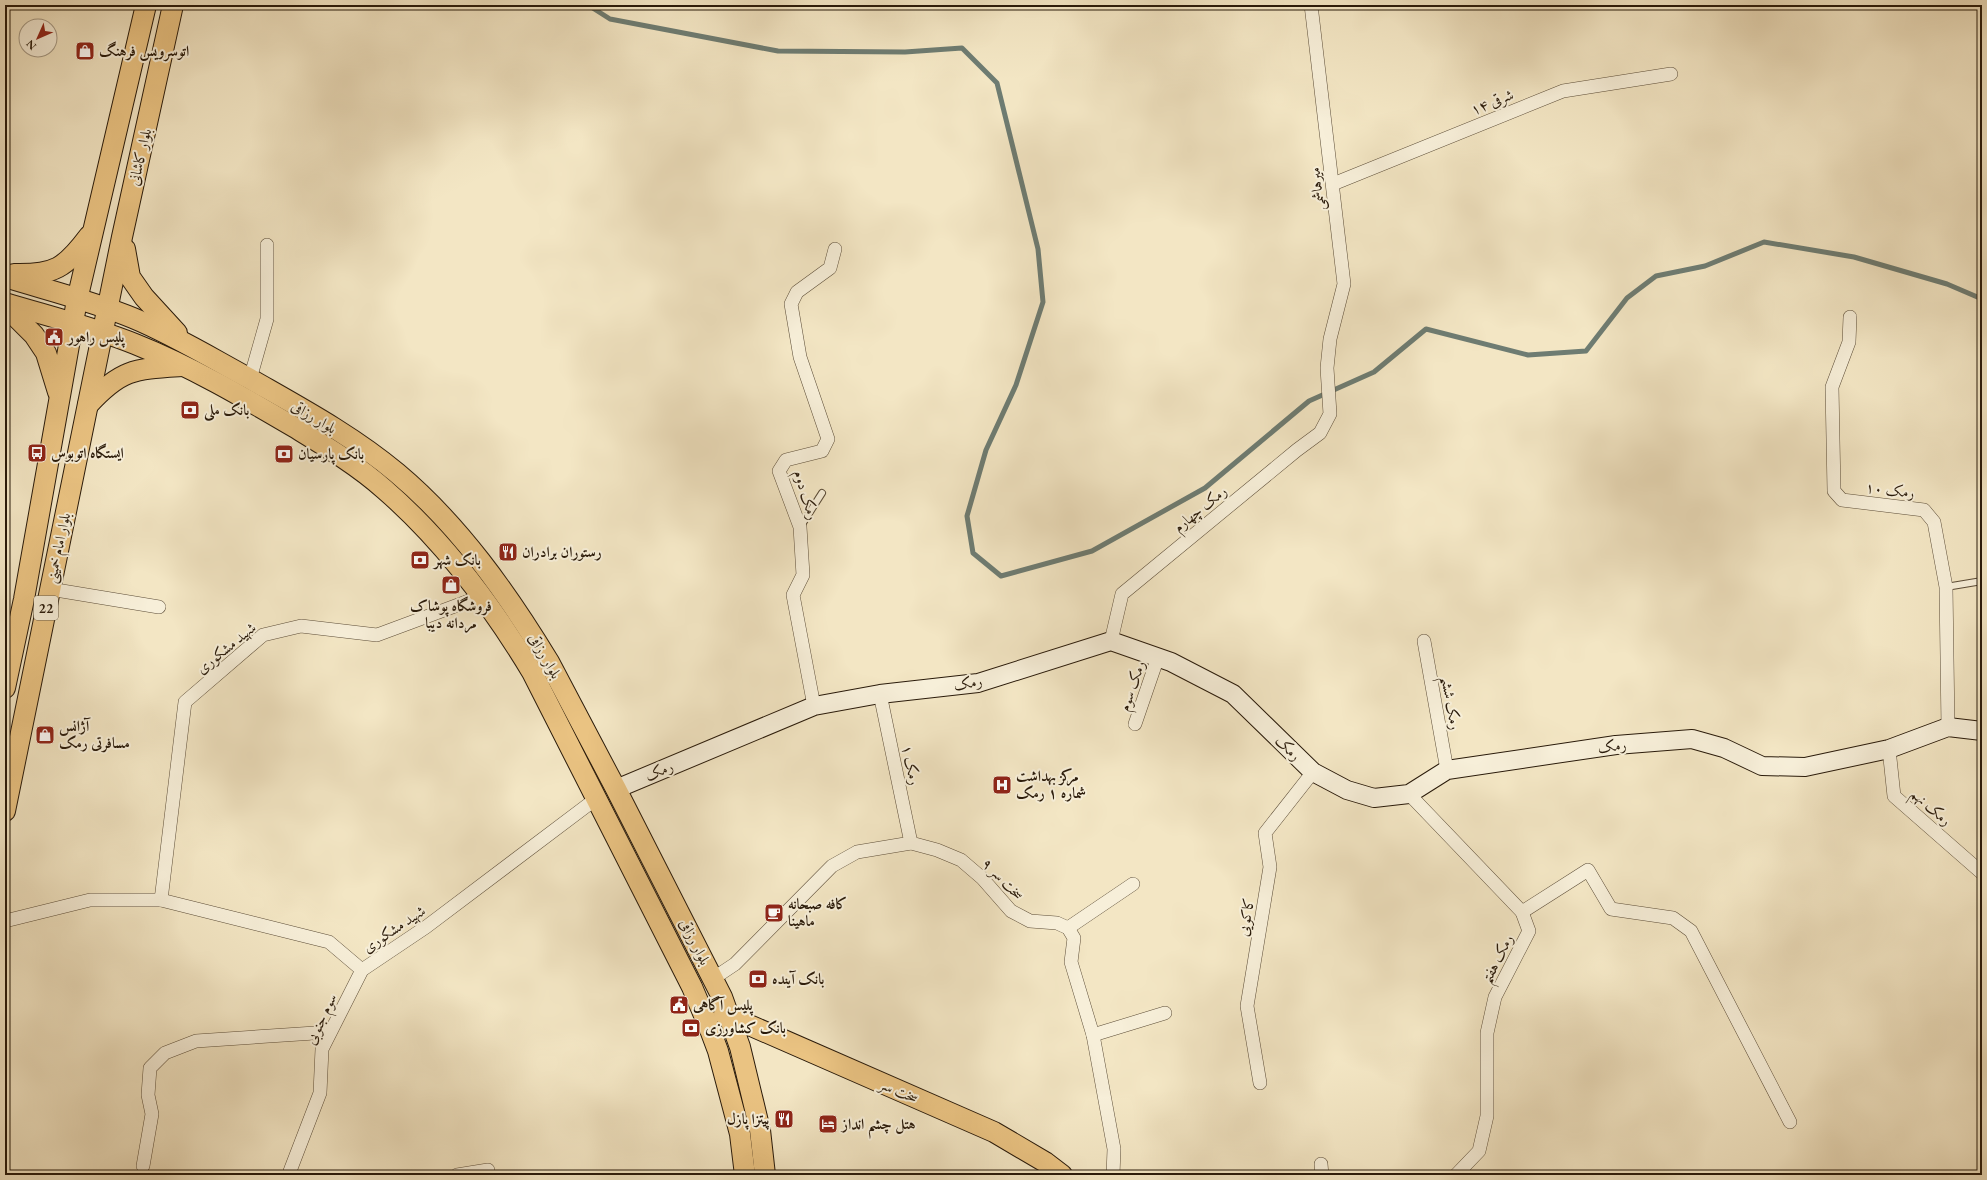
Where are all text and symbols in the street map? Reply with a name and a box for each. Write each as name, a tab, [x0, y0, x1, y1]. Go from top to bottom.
north arrow	[18, 18, 58, 58]
text: N	[23, 37, 39, 53]
shop icon: اتوسرویس فرهنگ	[74, 40, 96, 62]
place label: اتوسرویس فرهنگ	[99, 41, 189, 62]
street label: شرقی ۱۴	[1468, 84, 1516, 120]
street label: بلوار کاشانی	[124, 126, 155, 187]
street label: میرهاشمی	[1304, 166, 1331, 212]
public building icon: پلیس راهور	[43, 326, 65, 348]
place label: پلیس راهور	[66, 327, 126, 348]
street label: بلوار رزاقی	[288, 396, 341, 438]
bank icon: بانک ملی	[179, 399, 201, 421]
place label: بانک ملی	[203, 400, 250, 422]
bus stop icon: ایستگاه اتوبوس	[26, 442, 48, 464]
place label: ایستگاه اتوبوس	[51, 443, 124, 462]
bank icon: بانک پارسیان	[273, 443, 295, 465]
place label: بانک پارسیان	[298, 444, 364, 465]
street label: رمک دوم	[786, 468, 823, 523]
street label: رمک ۱۰	[1864, 477, 1916, 502]
street label: رمک چهارم	[1169, 481, 1233, 539]
street label: بلوار امام خمینی	[41, 511, 78, 586]
restaurant icon: رستوران برادران	[497, 541, 519, 563]
place label: رستوران برادران	[522, 542, 602, 561]
bank icon: بانک شهر	[409, 549, 431, 571]
place label: بانک شهر	[432, 550, 481, 570]
shop icon: فروشگاه پوشاک مردانه دیبا	[440, 574, 462, 596]
road number: 22	[34, 596, 58, 620]
place label: فروشگاه پوشاک مردانه دیبا	[410, 596, 492, 633]
street label: شهید مشکوری	[192, 618, 260, 678]
street label: بلوار رزاقی	[525, 630, 566, 682]
street label: رمک سوم	[1114, 658, 1153, 715]
street label: رمک	[952, 671, 984, 694]
street label: رمک ششم	[1431, 674, 1466, 732]
place label: آژانس مسافرتی رمک	[59, 716, 130, 753]
shop icon: آژانس مسافرتی رمک	[34, 724, 56, 746]
street label: رمک	[1271, 731, 1305, 764]
street label: رمک	[1596, 734, 1627, 757]
street label: رمک ۱	[898, 743, 925, 787]
street label: رمک	[642, 756, 676, 785]
place label: مرکز بهداشت شماره ۱ رمک	[1016, 766, 1086, 802]
hospital icon: مرکز بهداشت شماره ۱ رمک	[991, 774, 1013, 796]
street label: رمک نهم	[1904, 784, 1956, 833]
street label: سخت سر ۹	[978, 854, 1028, 904]
place label: کافه صبحانه ماهینا	[788, 894, 847, 930]
street label: کاکویی	[1233, 896, 1259, 938]
street label: شهید مشکوری	[359, 901, 429, 957]
cafe icon: کافه صبحانه ماهینا	[763, 902, 785, 924]
street label: بلوار رزاقی	[676, 915, 715, 968]
street label: رمک هفتم	[1476, 931, 1522, 989]
bank icon: بانک آینده	[747, 968, 769, 990]
place label: بانک آینده	[772, 969, 825, 989]
street label: سوم جنوبی	[300, 990, 344, 1049]
public building icon: پلیس آگاهی	[668, 994, 690, 1016]
place label: پلیس آگاهی	[692, 995, 754, 1016]
bank icon: بانک کشاورزی	[680, 1017, 702, 1039]
place label: بانک کشاورزی	[705, 1018, 786, 1037]
street label: سخت سر	[875, 1073, 921, 1108]
restaurant icon: پیتزا پازل	[773, 1108, 795, 1130]
place label: پیتزا پازل	[727, 1109, 770, 1130]
hotel icon: هتل چشم انداز	[817, 1113, 839, 1135]
place label: هتل چشم انداز	[840, 1114, 916, 1139]

